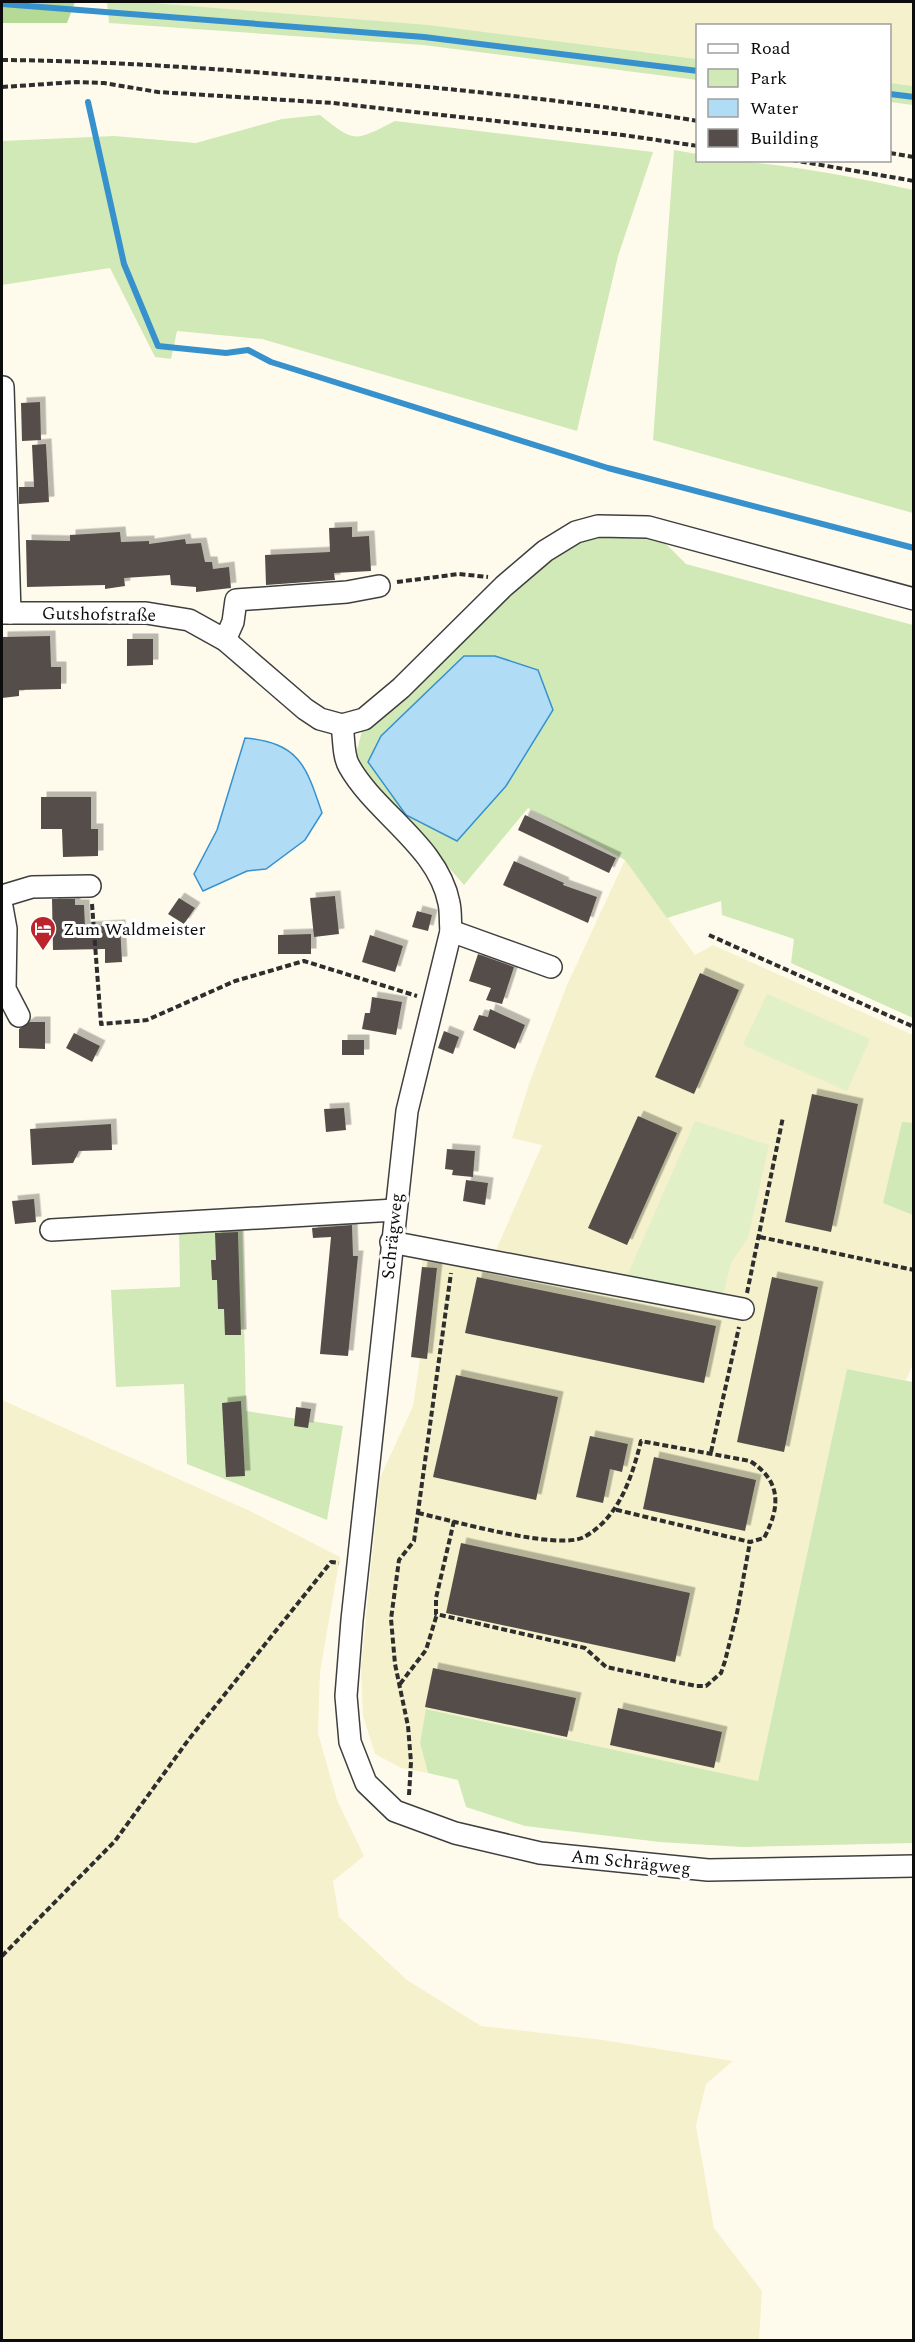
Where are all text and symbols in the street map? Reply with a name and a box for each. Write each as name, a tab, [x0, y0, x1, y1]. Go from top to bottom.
legend	[696, 24, 891, 162]
text: Road	[750, 35, 791, 62]
text: Park	[750, 65, 787, 92]
text: Water	[750, 95, 798, 122]
text: Building	[750, 125, 819, 152]
street label: Gutshofstraße	[42, 600, 156, 629]
hotel icon: Zum Waldmeister	[28, 914, 58, 952]
place label: Zum Waldmeister	[63, 916, 206, 943]
street label: Schrägweg	[375, 1191, 410, 1281]
street label: Am Schrägweg	[570, 1843, 692, 1882]

